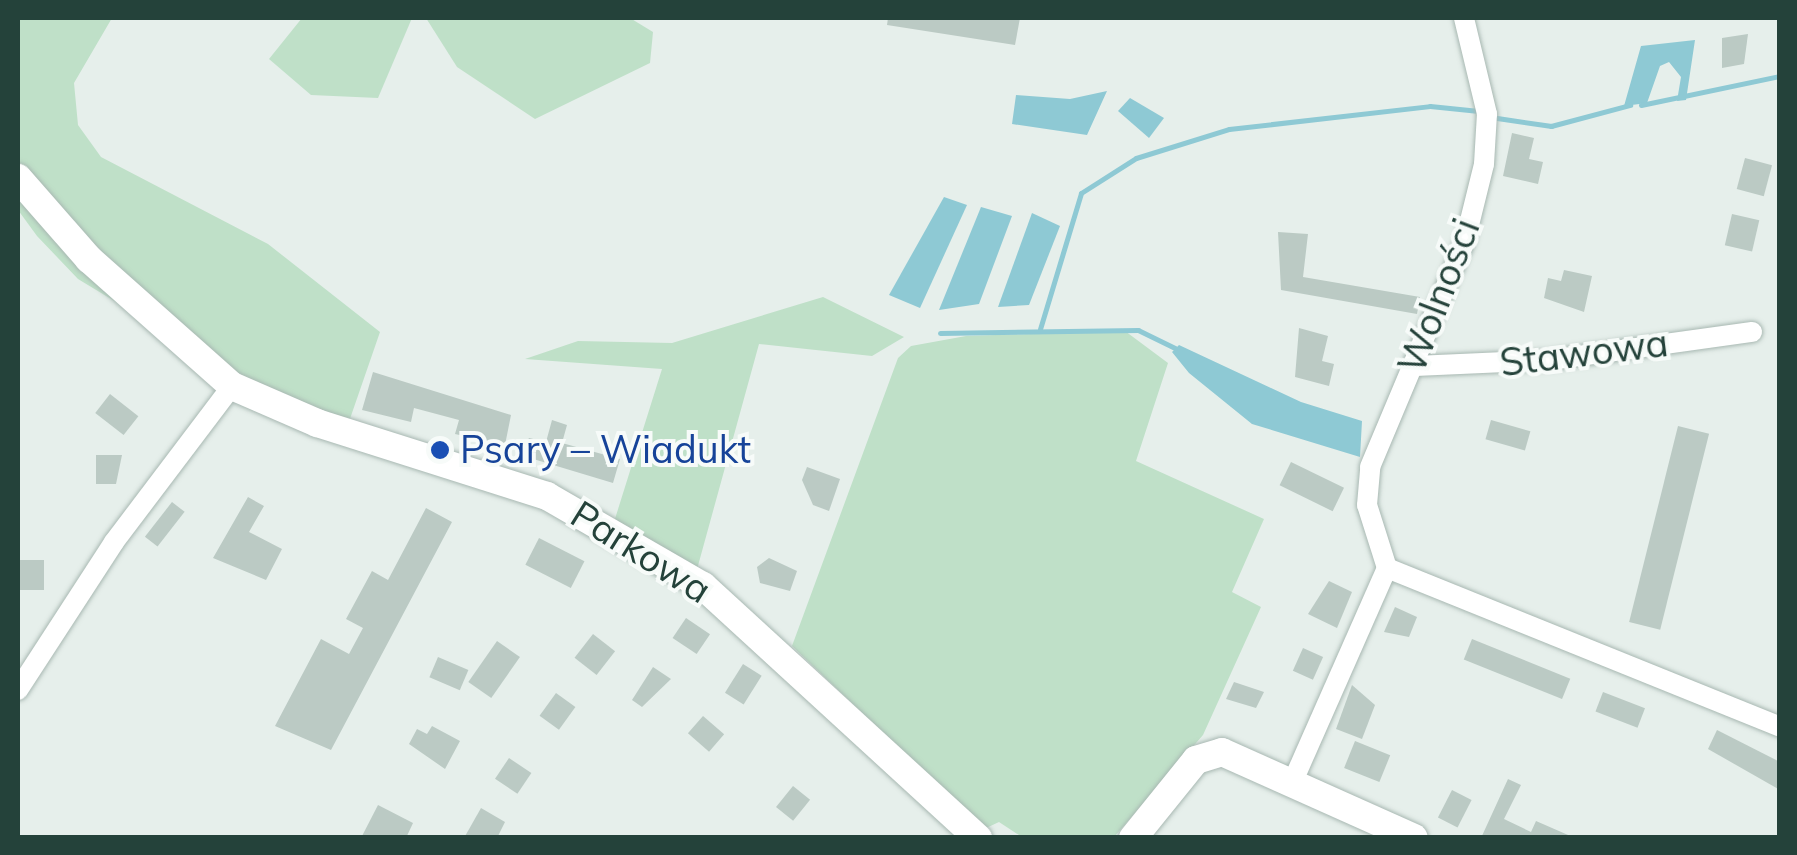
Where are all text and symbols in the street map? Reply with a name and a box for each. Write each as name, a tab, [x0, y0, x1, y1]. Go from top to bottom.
street label: Wolności	[1389, 212, 1489, 380]
street label: Stawowa	[1497, 320, 1671, 386]
place label: Psary – Wiadukt	[460, 427, 751, 473]
marker: Psary – Wiadukt	[429, 439, 451, 461]
street label: Parkowa	[563, 491, 719, 613]

